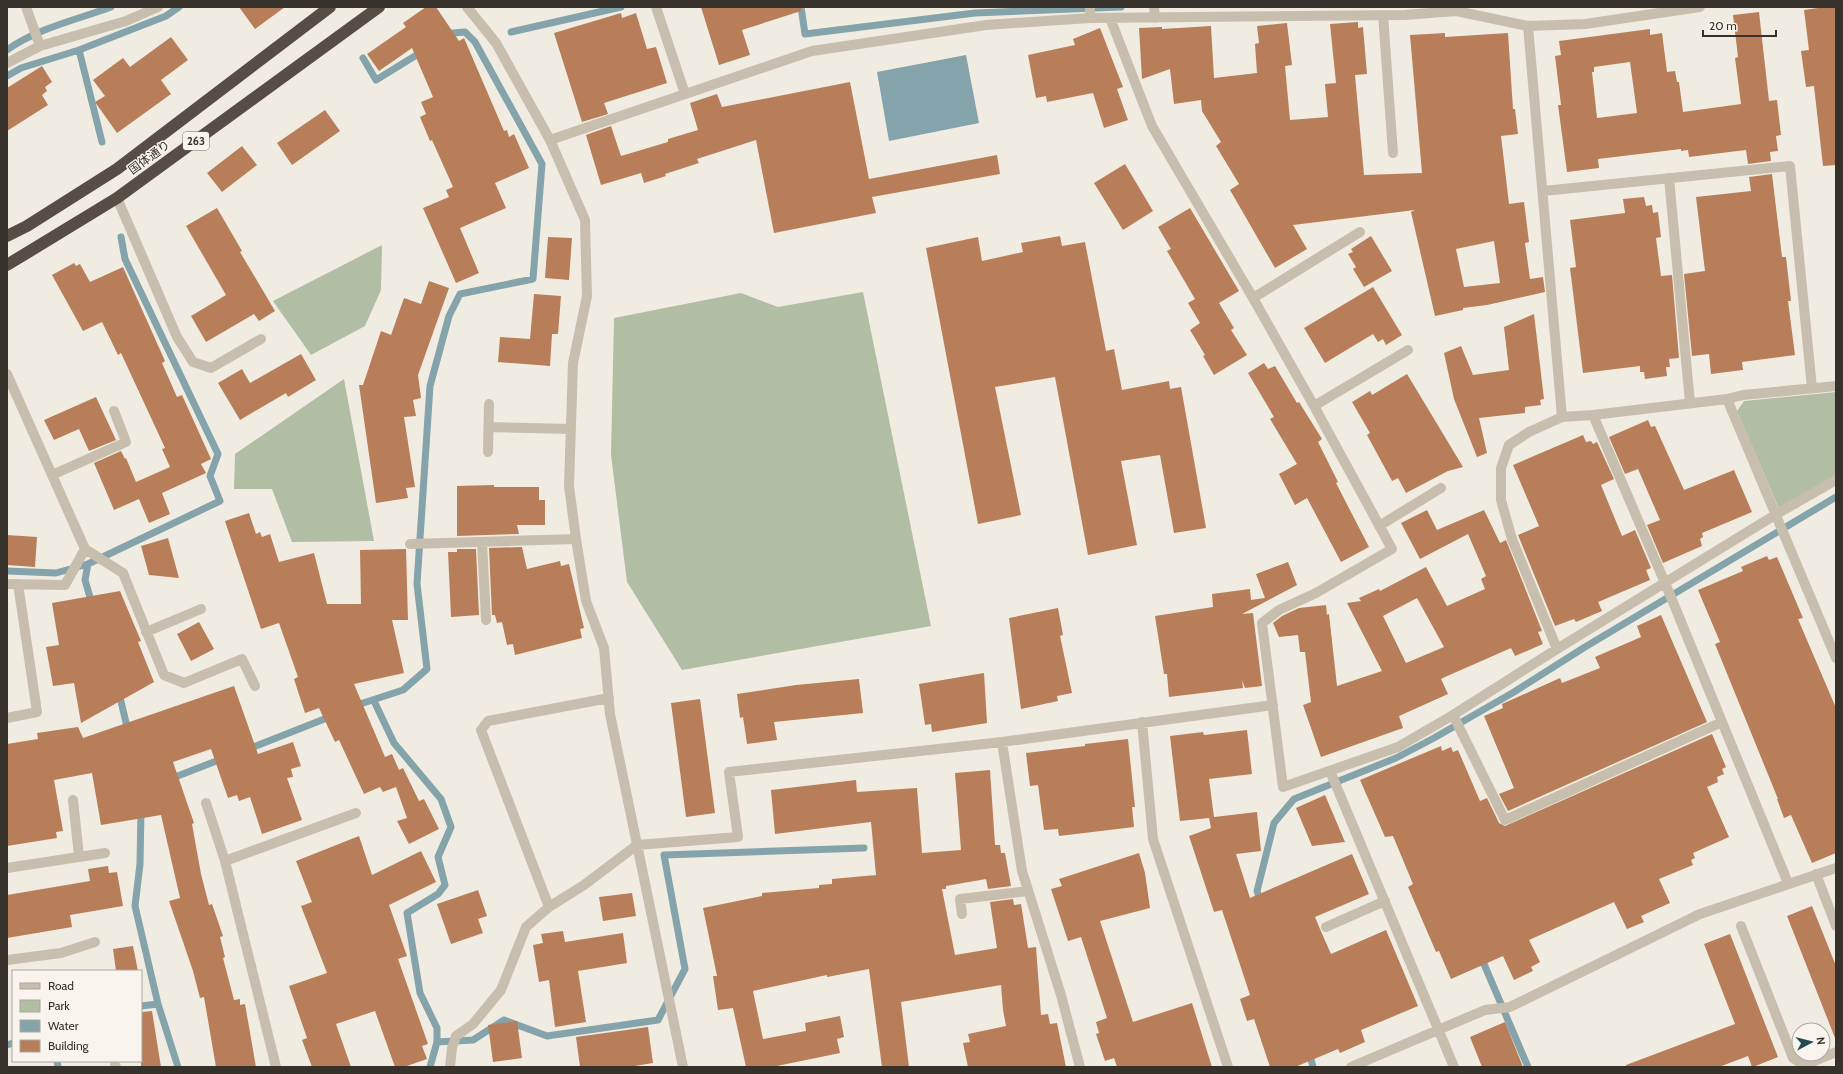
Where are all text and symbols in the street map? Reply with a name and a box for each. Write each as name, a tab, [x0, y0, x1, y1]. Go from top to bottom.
scale bar	[1703, 12, 1776, 38]
text: 20 m	[1709, 18, 1737, 33]
road number: 263	[183, 132, 209, 150]
street label: 国体通り	[125, 137, 173, 177]
legend	[12, 970, 142, 1062]
text: Road	[48, 978, 74, 993]
text: Park	[48, 998, 70, 1013]
text: Water	[48, 1018, 79, 1033]
north arrow	[1791, 1022, 1831, 1062]
text: N	[1814, 1036, 1828, 1045]
text: Building	[48, 1038, 90, 1053]

